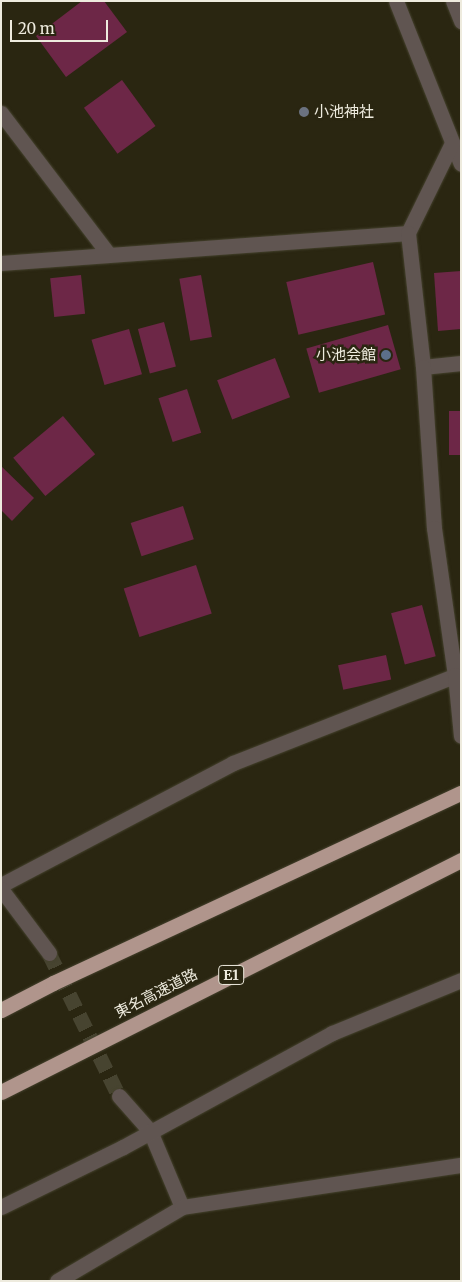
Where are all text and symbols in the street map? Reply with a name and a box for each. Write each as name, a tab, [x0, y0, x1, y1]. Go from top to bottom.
scale bar	[12, 10, 110, 42]
text: 20 m	[18, 19, 55, 38]
place label: 小池神社	[314, 103, 374, 121]
marker: 小池神社	[298, 106, 310, 118]
place label: 小池会館	[316, 346, 376, 364]
marker: 小池会館	[380, 349, 392, 361]
road number: E1	[217, 964, 245, 986]
street label: 東名高速道路	[112, 965, 200, 1021]

